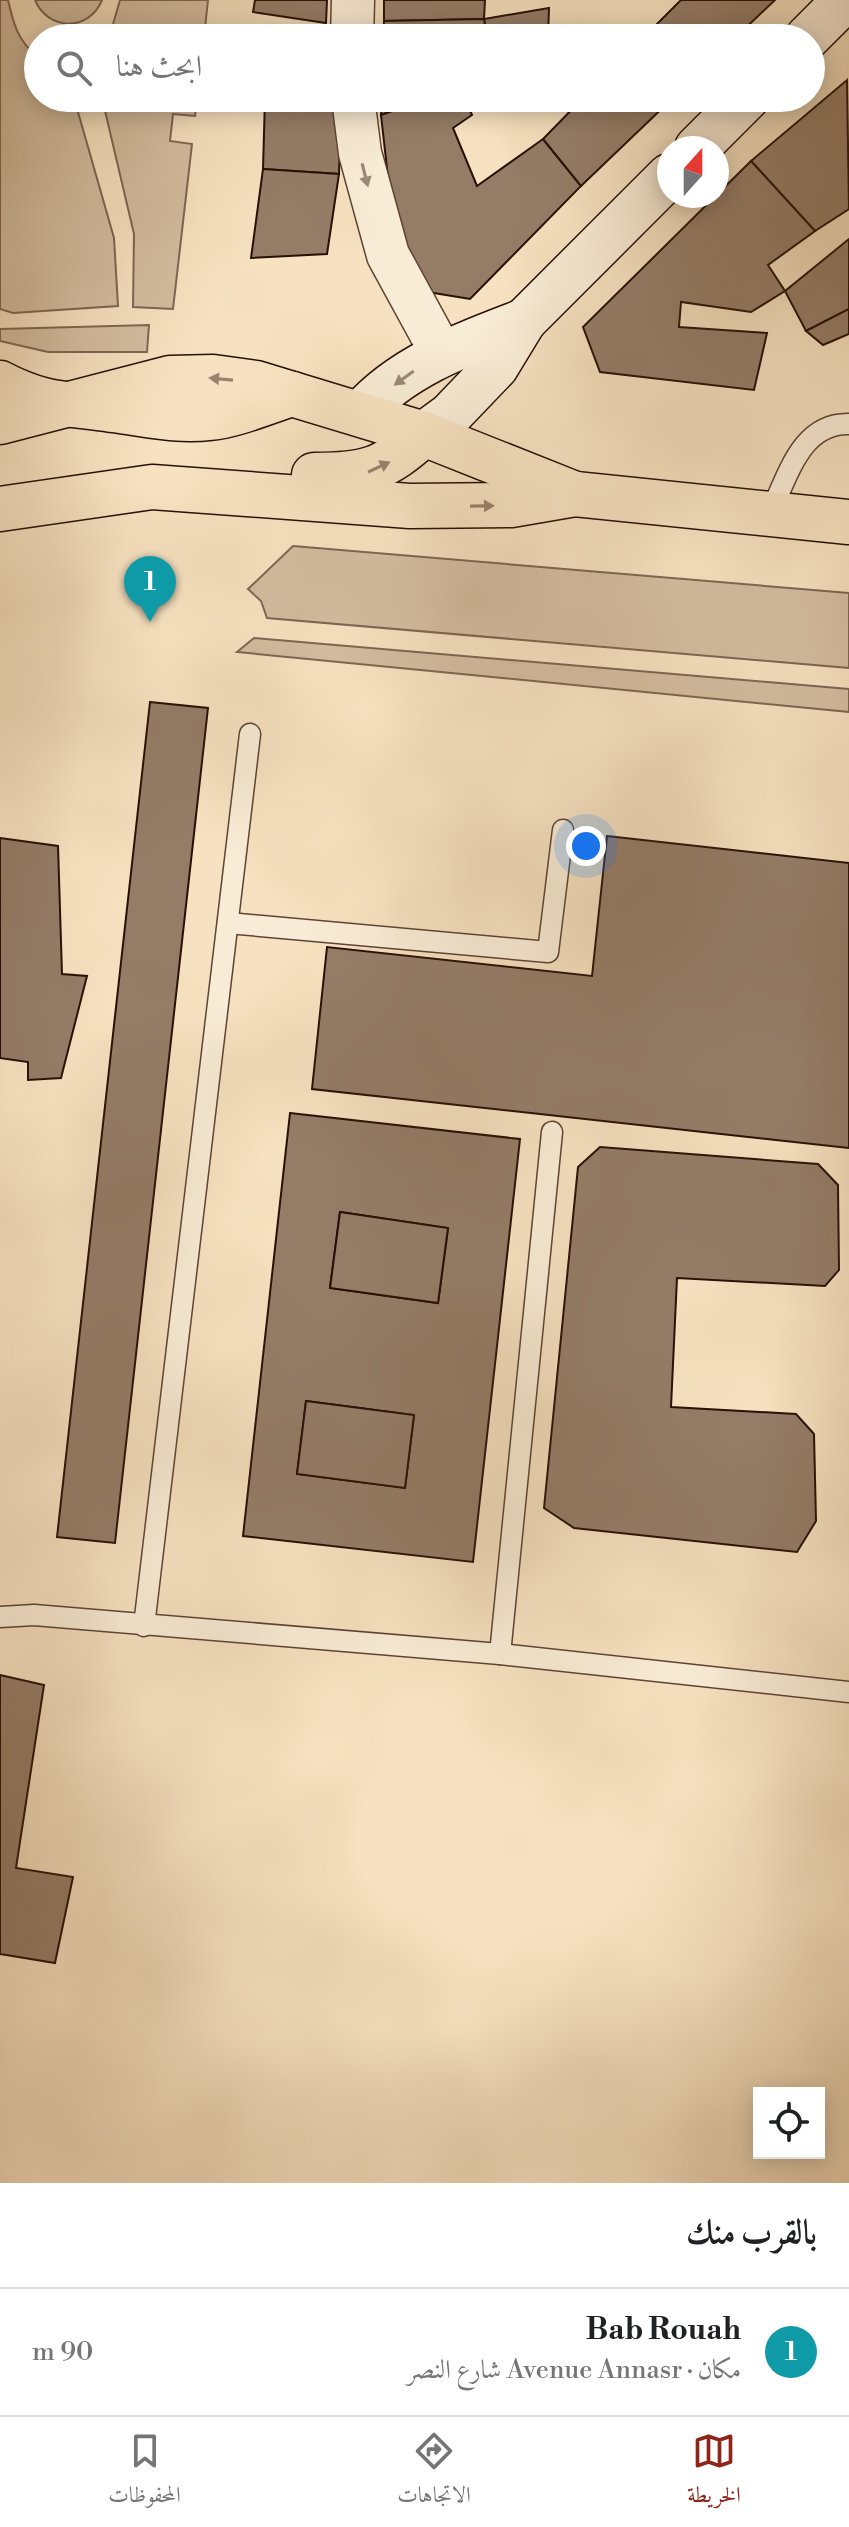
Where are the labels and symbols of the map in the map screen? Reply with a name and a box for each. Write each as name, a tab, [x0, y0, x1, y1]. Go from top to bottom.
north arrow	[657, 136, 729, 208]
one-way arrow	[359, 163, 372, 188]
one-way arrow	[394, 370, 414, 386]
one-way arrow	[209, 372, 234, 385]
one-way arrow	[368, 460, 391, 474]
one-way arrow	[470, 499, 495, 512]
pin: 1	[124, 556, 176, 622]
your location	[566, 826, 606, 866]

